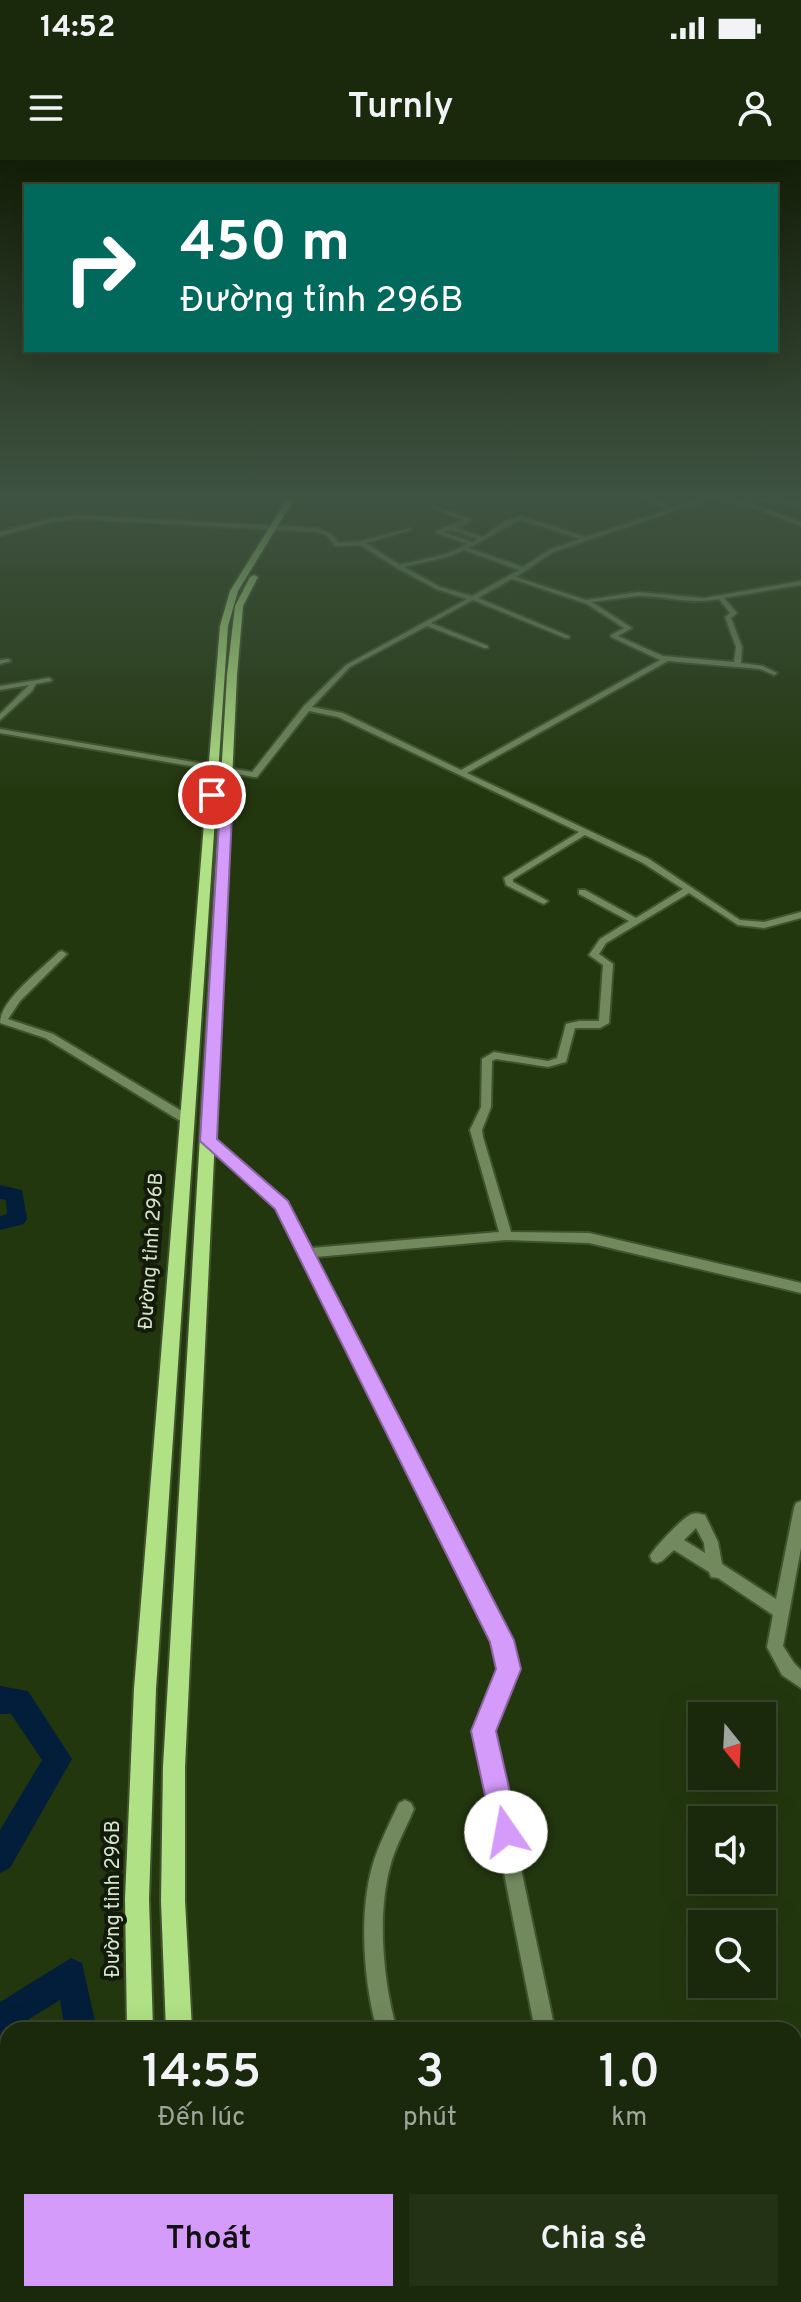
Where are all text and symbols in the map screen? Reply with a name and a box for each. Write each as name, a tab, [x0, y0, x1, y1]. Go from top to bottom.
text: 14:52	[40, 10, 115, 47]
text: Turnly	[348, 85, 453, 131]
icon: menu	[24, 86, 68, 130]
icon: person	[733, 86, 777, 130]
text: 450 m	[180, 210, 350, 280]
icon: right	[48, 216, 152, 320]
text: Đường tỉnh 296B	[180, 279, 464, 325]
pin	[178, 761, 246, 829]
icon: arrive	[190, 773, 234, 817]
street label: Đường tỉnh 296B	[134, 1172, 170, 1331]
north arrow	[688, 1702, 776, 1790]
map controls	[688, 1702, 776, 1998]
position arrow	[464, 1790, 548, 1874]
button: sound	[688, 1806, 776, 1894]
street label: Đường tỉnh 296B	[101, 1820, 127, 1978]
button: search	[688, 1910, 776, 1998]
text: 14:55	[142, 2044, 261, 2104]
text: 3	[415, 2044, 444, 2104]
text: 1.0	[599, 2044, 660, 2104]
text: Đến lúc	[158, 2102, 245, 2135]
text: phút	[403, 2102, 457, 2135]
text: km	[611, 2102, 647, 2135]
button: Thoát	[24, 2194, 393, 2286]
button: Chia sẻ	[409, 2194, 778, 2286]

